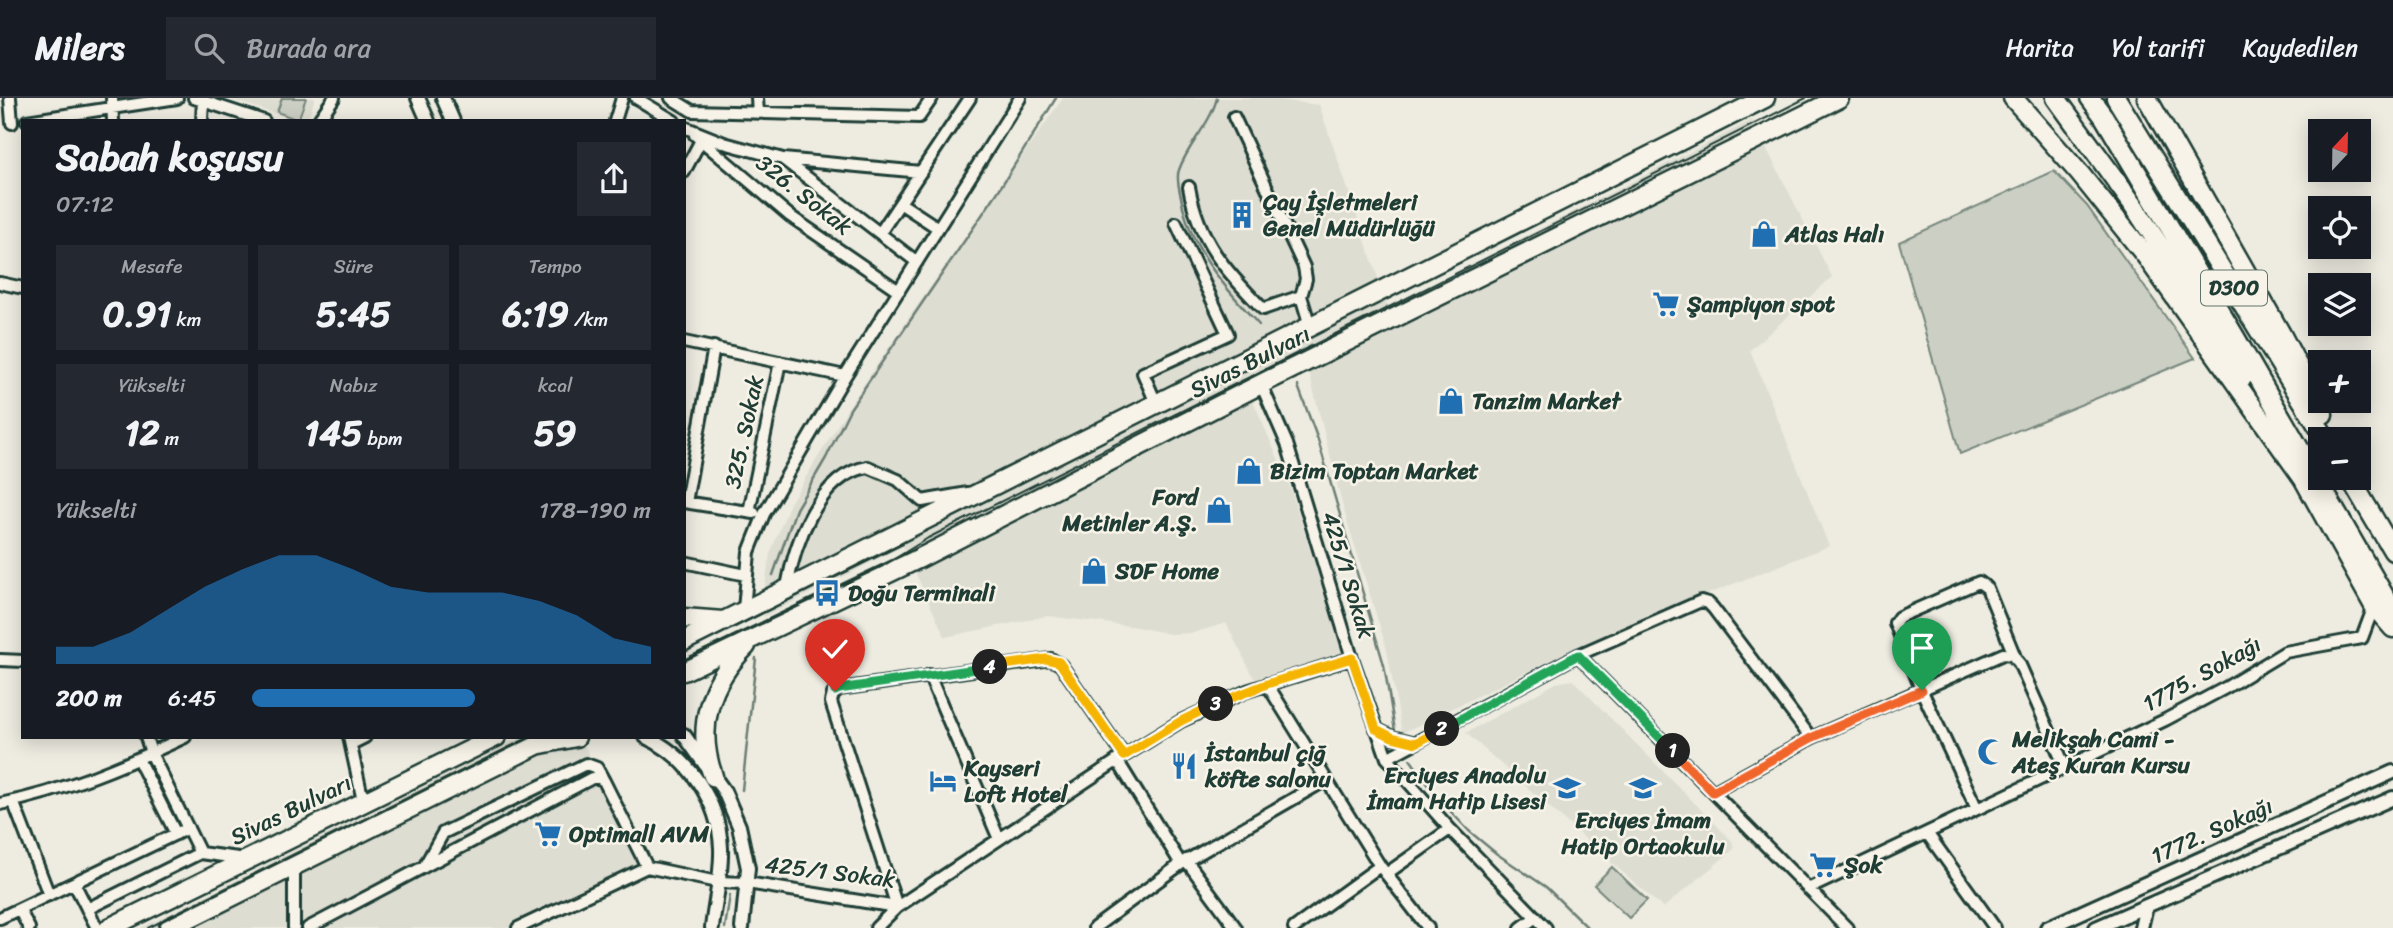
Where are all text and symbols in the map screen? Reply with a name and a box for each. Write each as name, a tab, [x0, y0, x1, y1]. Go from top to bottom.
search box	[166, 17, 656, 80]
text: Milers	[35, 19, 124, 77]
text: Burada ara	[246, 25, 371, 71]
text: Harita	[2006, 27, 2074, 69]
text: Yol tarifi	[2112, 27, 2205, 69]
text: Kaydedilen	[2243, 27, 2358, 69]
icon: search	[190, 29, 228, 67]
north arrow	[2308, 119, 2371, 182]
map controls	[2308, 119, 2371, 490]
text: Sabah koşusu	[56, 124, 283, 191]
button: share	[577, 142, 651, 216]
street label: 326. Sokak	[746, 144, 862, 246]
place label: Çay İşletmeleri Genel Müdürlüğü	[1262, 182, 1436, 249]
text: 07:12	[56, 184, 114, 225]
button: locate	[2308, 196, 2371, 259]
building icon: Çay İşletmeleri Genel Müdürlüğü	[1227, 200, 1257, 230]
place label: Atlas Halı	[1784, 214, 1884, 255]
shop icon: Atlas Halı	[1749, 219, 1779, 249]
text: Mesafe	[121, 250, 182, 283]
text: Süre	[334, 250, 373, 283]
text: Tempo	[529, 250, 582, 283]
road number: D300	[2201, 270, 2267, 306]
button: layers	[2308, 273, 2371, 336]
text: 0.91	[102, 283, 172, 345]
text: 5:45	[316, 283, 391, 345]
text: 6:19	[502, 283, 569, 345]
place label: Şampiyon spot	[1686, 284, 1835, 325]
supermarket icon: Şampiyon spot	[1651, 289, 1681, 319]
text: km	[172, 303, 201, 336]
text: /km	[569, 303, 608, 336]
street label: Sivas Bulvarı	[1182, 314, 1318, 410]
button: +	[2308, 350, 2371, 413]
text: Yükselti	[119, 369, 185, 402]
text: Nabız	[330, 369, 377, 402]
text: kcal	[538, 369, 572, 402]
street label: 325. Sokak	[712, 372, 776, 492]
place label: Tanzim Market	[1472, 381, 1622, 422]
shop icon: Tanzim Market	[1436, 386, 1466, 416]
text: 12	[124, 402, 160, 464]
text: 145	[304, 402, 363, 464]
text: 59	[534, 402, 577, 464]
text: m	[160, 422, 179, 455]
text: bpm	[363, 422, 403, 455]
button: −	[2308, 427, 2371, 490]
place label: Bizim Toptan Market	[1270, 451, 1479, 492]
shop icon: Bizim Toptan Market	[1234, 456, 1264, 486]
place label: Ford Metinler A.Ş.	[1061, 477, 1200, 544]
text: Yükselti	[56, 490, 136, 531]
text: 178–190 m	[539, 490, 651, 531]
shop icon: Ford Metinler A.Ş.	[1204, 495, 1234, 525]
street label: 425/1 Sokak	[1309, 506, 1387, 644]
place label: SDF Home	[1114, 551, 1219, 592]
shop icon: SDF Home	[1079, 556, 1109, 586]
place label: Doğu Terminali	[848, 573, 997, 614]
bus stop icon: Doğu Terminali	[812, 578, 842, 608]
pin	[1892, 618, 1952, 690]
pin	[805, 619, 865, 691]
street label: 1775. Sokağı	[2135, 624, 2269, 724]
icon: arrive	[1903, 629, 1941, 667]
icon: check	[816, 630, 854, 668]
pin: 4	[972, 650, 1007, 684]
text: 4	[984, 650, 995, 683]
text: 200 m	[56, 678, 122, 719]
text: 6:45	[168, 678, 216, 719]
pin: 3	[1198, 686, 1234, 722]
text: 3	[1210, 687, 1221, 720]
pin: 2	[1424, 712, 1460, 746]
text: 2	[1436, 712, 1447, 745]
place label: Melikşah Cami - Ateş Kuran Kursu	[2011, 719, 2191, 786]
place label: İstanbul çiğ köfte salonu	[1204, 733, 1332, 800]
pin: 1	[1656, 734, 1690, 768]
text: 1	[1668, 734, 1677, 767]
mosque icon: Melikşah Cami - Ateş Kuran Kursu	[1976, 737, 2006, 767]
place label: Kayseri Loft Hotel	[963, 748, 1069, 815]
restaurant icon: İstanbul çiğ köfte salonu	[1169, 751, 1199, 781]
place label: Erciyes Anadolu İmam Hatip Lisesi	[1366, 755, 1548, 822]
street label: Sivas Bulvarı	[223, 763, 359, 857]
hotel icon: Kayseri Loft Hotel	[928, 766, 958, 796]
school or university icon: Erciyes Anadolu İmam Hatip Lisesi	[1552, 773, 1582, 803]
school or university icon: Erciyes İmam Hatip Ortaokulu	[1628, 773, 1658, 803]
street label: 1772. Sokağı	[2144, 786, 2280, 876]
place label: Erciyes İmam Hatip Ortaokulu	[1560, 800, 1725, 867]
place label: Optimall AVM	[569, 814, 709, 855]
supermarket icon: Optimall AVM	[533, 819, 563, 849]
street label: 425/1 Sokak	[762, 844, 898, 900]
place label: Şok	[1843, 845, 1883, 886]
supermarket icon: Şok	[1808, 850, 1838, 880]

